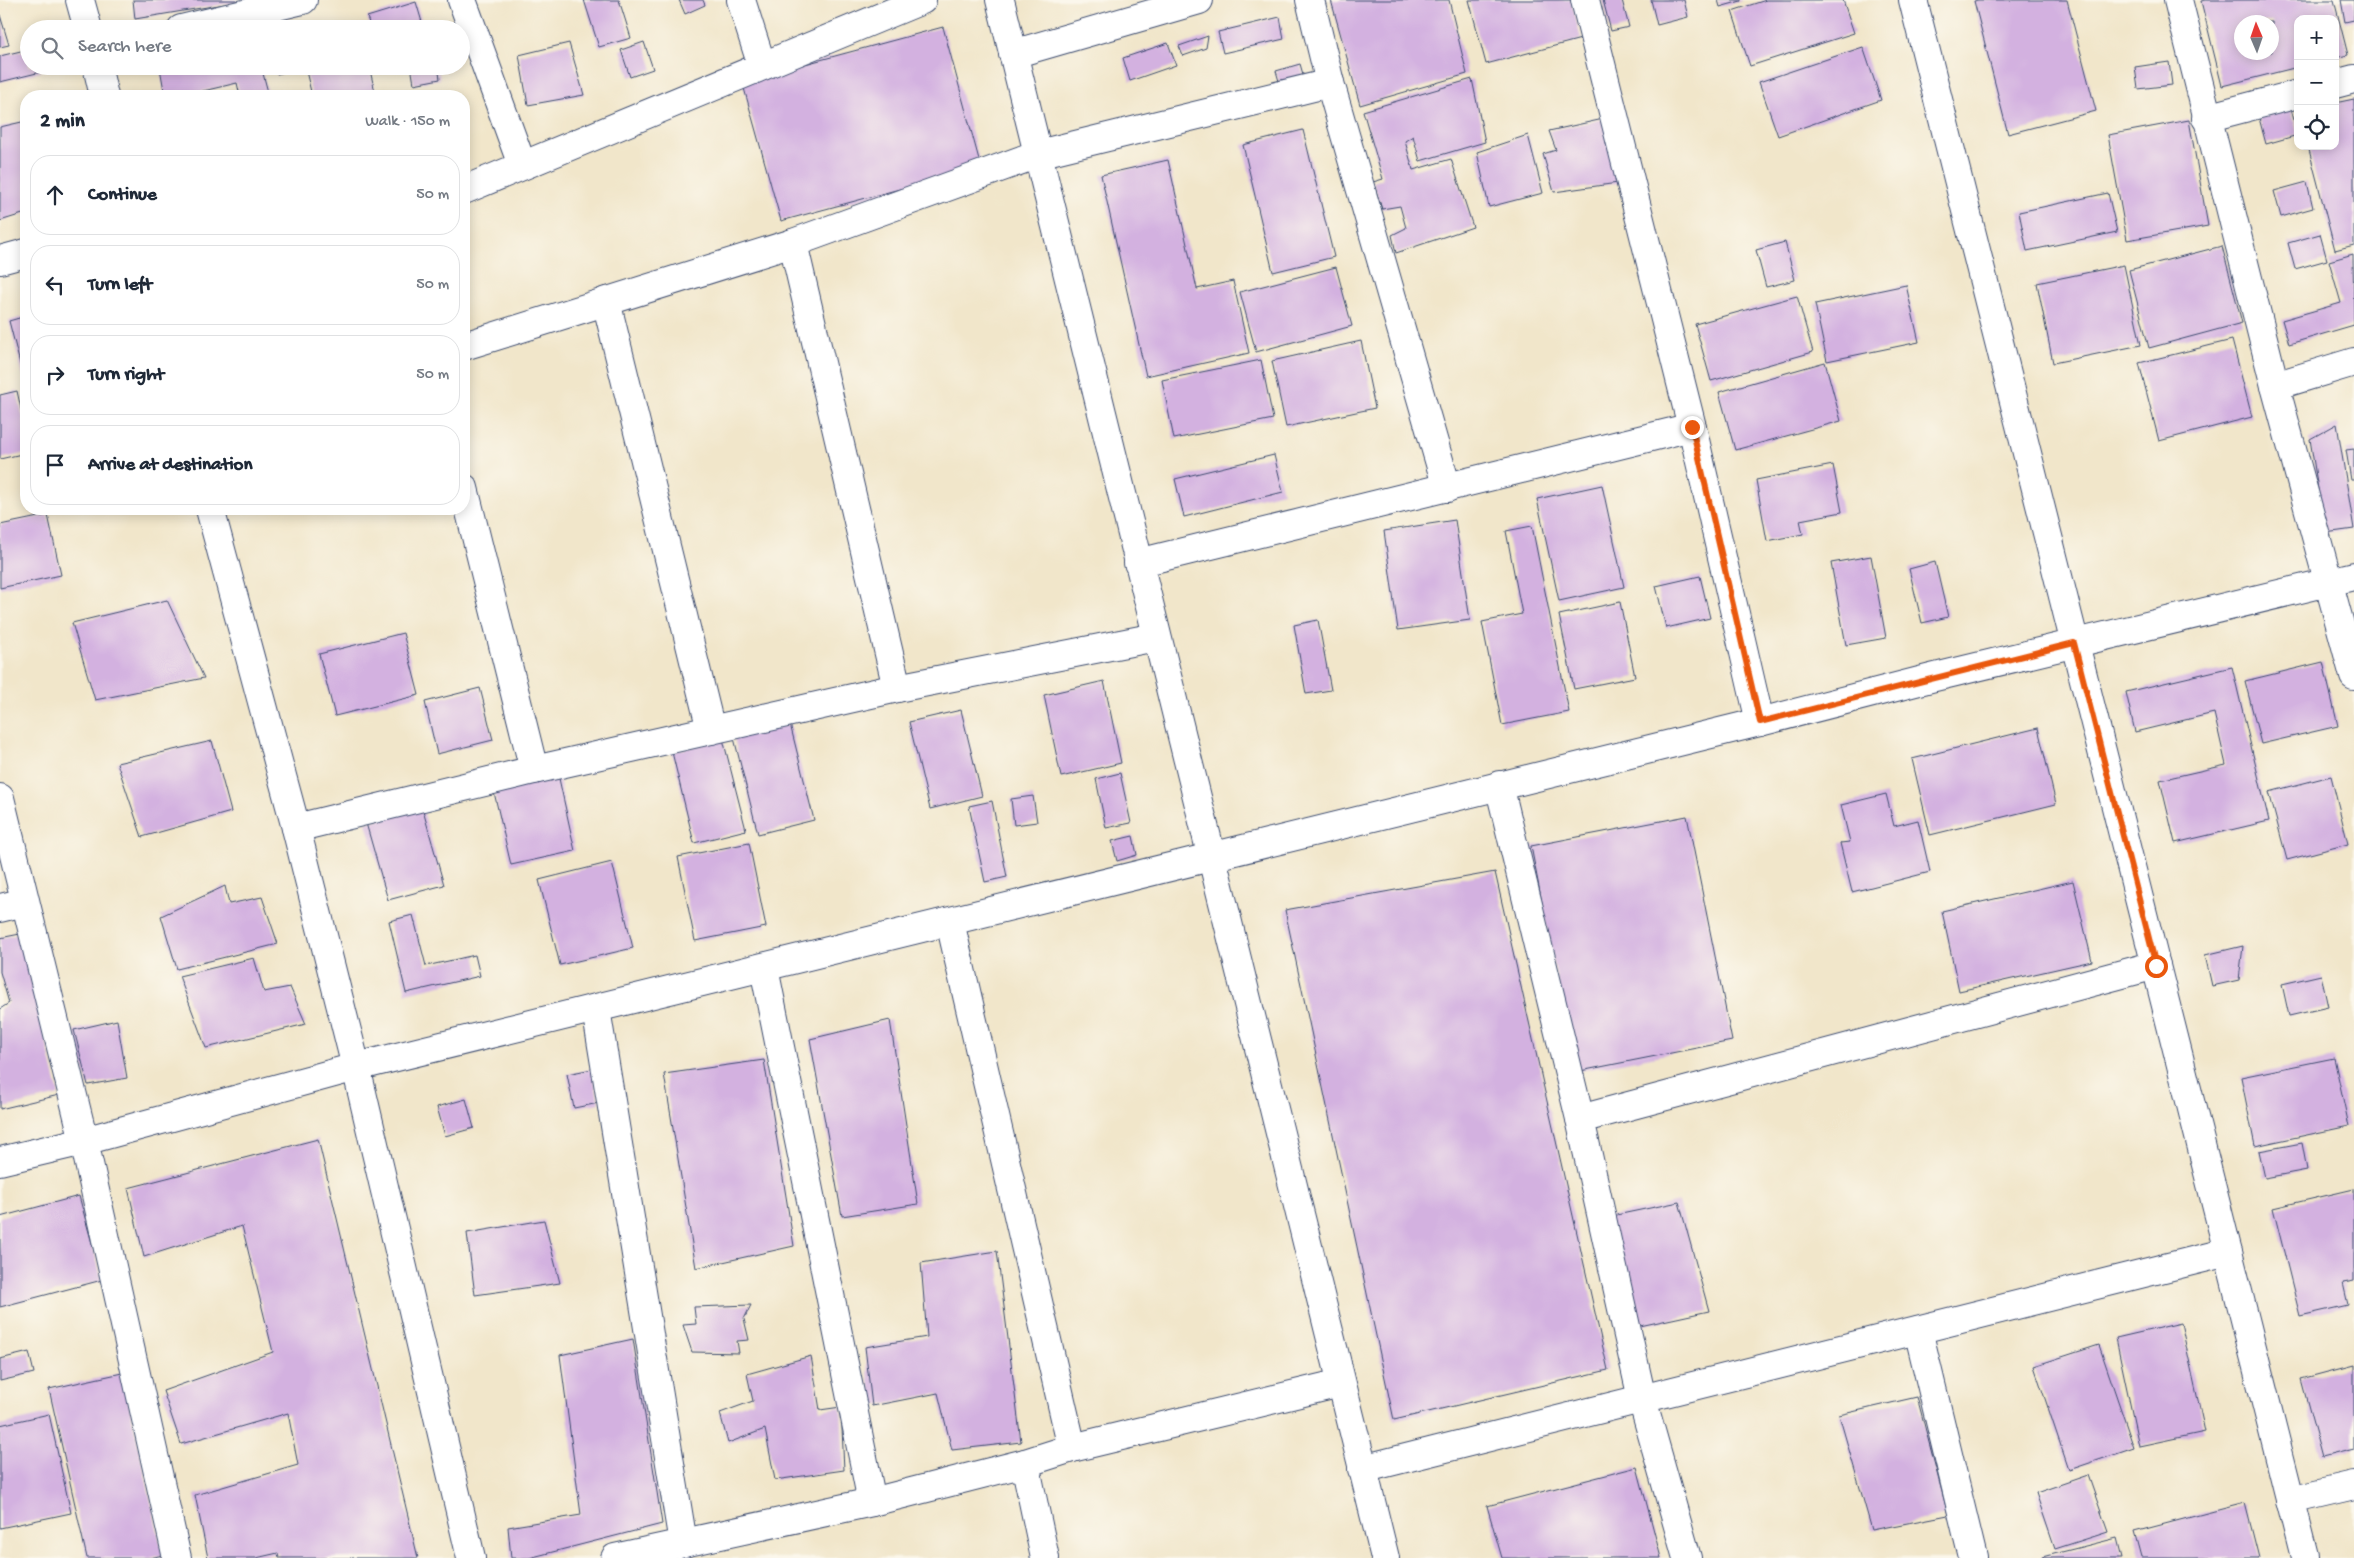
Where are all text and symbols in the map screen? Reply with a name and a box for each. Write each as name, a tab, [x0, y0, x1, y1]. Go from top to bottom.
north arrow	[2234, 15, 2279, 60]
map controls	[2294, 15, 2339, 150]
button: +	[2294, 15, 2339, 60]
search box	[20, 20, 470, 75]
icon: search	[38, 34, 66, 62]
text: Search here	[78, 36, 172, 59]
button: −	[2294, 60, 2339, 105]
button: locate	[2294, 105, 2339, 150]
text: 2 min	[40, 110, 85, 135]
text: Walk · 150 m	[365, 113, 450, 132]
icon: ahead	[41, 181, 69, 209]
text: Continue	[88, 184, 157, 207]
text: 50 m	[416, 186, 449, 205]
icon: left	[41, 271, 69, 299]
text: Turn left	[88, 274, 152, 297]
text: 50 m	[416, 276, 449, 295]
icon: right	[41, 361, 69, 389]
text: Turn right	[88, 364, 164, 387]
text: 50 m	[416, 366, 449, 385]
route end	[1681, 416, 1704, 439]
icon: arrive	[41, 451, 69, 479]
text: Arrive at destination	[88, 454, 252, 477]
route start	[2145, 955, 2168, 978]

